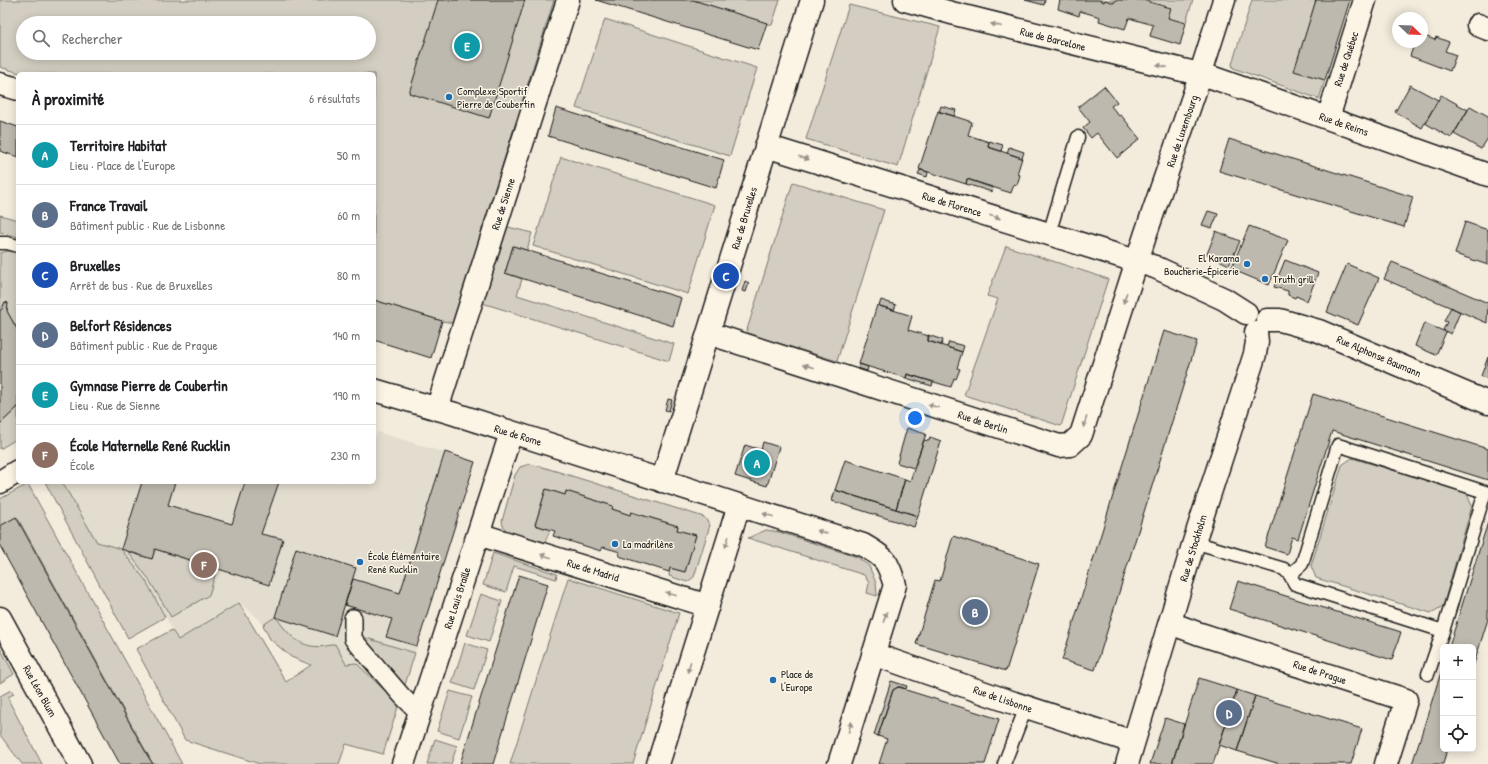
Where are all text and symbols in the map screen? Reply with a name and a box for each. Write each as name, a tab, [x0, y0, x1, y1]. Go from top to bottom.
north arrow	[1392, 12, 1428, 48]
search box	[16, 16, 376, 60]
one-way arrow	[989, 21, 1002, 27]
street label: Rue de Barcelone	[1019, 24, 1088, 54]
icon: search	[30, 27, 52, 49]
text: Rechercher	[62, 28, 123, 49]
street label: Rue de Québec	[1331, 29, 1362, 88]
pin: E	[454, 31, 480, 61]
one-way arrow	[1156, 63, 1169, 69]
place label: Complexe Sportif Pierre de Coubertin	[457, 84, 535, 111]
text: À proximité	[32, 87, 104, 110]
text: 6 résultats	[309, 89, 360, 107]
marker: Complexe Sportif Pierre de Coubertin	[444, 92, 454, 102]
street label: Rue de Luxembourg	[1163, 93, 1201, 169]
street label: Rue de Reims	[1318, 109, 1370, 139]
text: Territoire Habitat	[70, 135, 166, 156]
text: A	[42, 146, 48, 164]
text: 50 m	[337, 146, 360, 164]
one-way arrow	[798, 155, 810, 161]
text: Lieu · Place de l'Europe	[70, 156, 175, 174]
street label: Rue de Sienne	[488, 176, 518, 232]
street label: Rue de Bruxelles	[728, 185, 760, 251]
street label: Rue de Florence	[921, 188, 984, 220]
text: France Travail	[70, 195, 147, 216]
text: B	[42, 206, 48, 224]
text: 60 m	[337, 206, 360, 224]
one-way arrow	[989, 214, 1001, 220]
text: Bâtiment public · Rue de Lisbonne	[70, 216, 225, 234]
place label: El Karama Boucherie-Épicerie	[1164, 251, 1240, 278]
text: Bruxelles	[70, 255, 120, 276]
marker: El Karama Boucherie-Épicerie	[1242, 259, 1252, 269]
pin: C	[713, 261, 739, 291]
text: C	[41, 266, 49, 284]
text: 80 m	[337, 266, 360, 284]
place label: Truth grill	[1273, 272, 1314, 286]
marker: Truth grill	[1260, 274, 1270, 284]
text: Arrêt de bus · Rue de Bruxelles	[70, 276, 212, 294]
one-way arrow	[1122, 293, 1128, 305]
text: Belfort Résidences	[70, 315, 171, 336]
text: D	[42, 326, 48, 344]
text: 140 m	[333, 326, 360, 344]
street label: Rue Alphonse Baumann	[1335, 332, 1423, 380]
text: Bâtiment public · Rue de Prague	[70, 336, 218, 354]
one-way arrow	[803, 363, 815, 369]
text: Gymnase Pierre de Coubertin	[70, 375, 228, 396]
text: E	[42, 386, 48, 404]
text: 190 m	[333, 386, 360, 404]
text: Lieu · Rue de Sienne	[70, 396, 160, 414]
one-way arrow	[927, 403, 939, 409]
street label: Rue de Berlin	[956, 407, 1010, 437]
your location	[905, 408, 925, 428]
one-way arrow	[1082, 416, 1088, 428]
street label: Rue de Rome	[493, 421, 544, 449]
text: École Maternelle René Rucklin	[70, 435, 230, 456]
text: F	[43, 446, 47, 464]
text: 230 m	[330, 446, 360, 464]
pin: A	[744, 448, 770, 478]
text: École	[70, 456, 95, 474]
one-way arrow	[762, 512, 774, 518]
street label: Rue de Stockholm	[1176, 512, 1210, 583]
one-way arrow	[816, 529, 828, 535]
place label: La madrilène	[623, 537, 674, 551]
one-way arrow	[724, 537, 730, 549]
marker: La madrilène	[610, 539, 620, 549]
place label: École Élémentaire René Rucklin	[368, 549, 440, 576]
pin: F	[191, 550, 217, 580]
one-way arrow	[540, 553, 552, 559]
street label: Rue de Madrid	[565, 555, 621, 585]
marker: École Élémentaire René Rucklin	[355, 557, 365, 567]
street label: Rue Louis Braille	[440, 565, 474, 631]
one-way arrow	[664, 591, 676, 597]
pin: B	[962, 597, 988, 627]
one-way arrow	[882, 610, 888, 622]
map controls	[1440, 644, 1476, 752]
button: +	[1440, 644, 1476, 680]
street label: Rue de Prague	[1292, 657, 1349, 687]
one-way arrow	[685, 661, 691, 673]
street label: Rue Léon Blum	[20, 663, 60, 720]
place label: Place de l'Europe	[781, 667, 814, 694]
marker: Place de l'Europe	[768, 675, 778, 685]
button: −	[1440, 680, 1476, 716]
street label: Rue de Lisbonne	[972, 682, 1035, 716]
pin: D	[1216, 698, 1242, 728]
button: locate	[1440, 716, 1476, 752]
one-way arrow	[848, 720, 854, 732]

